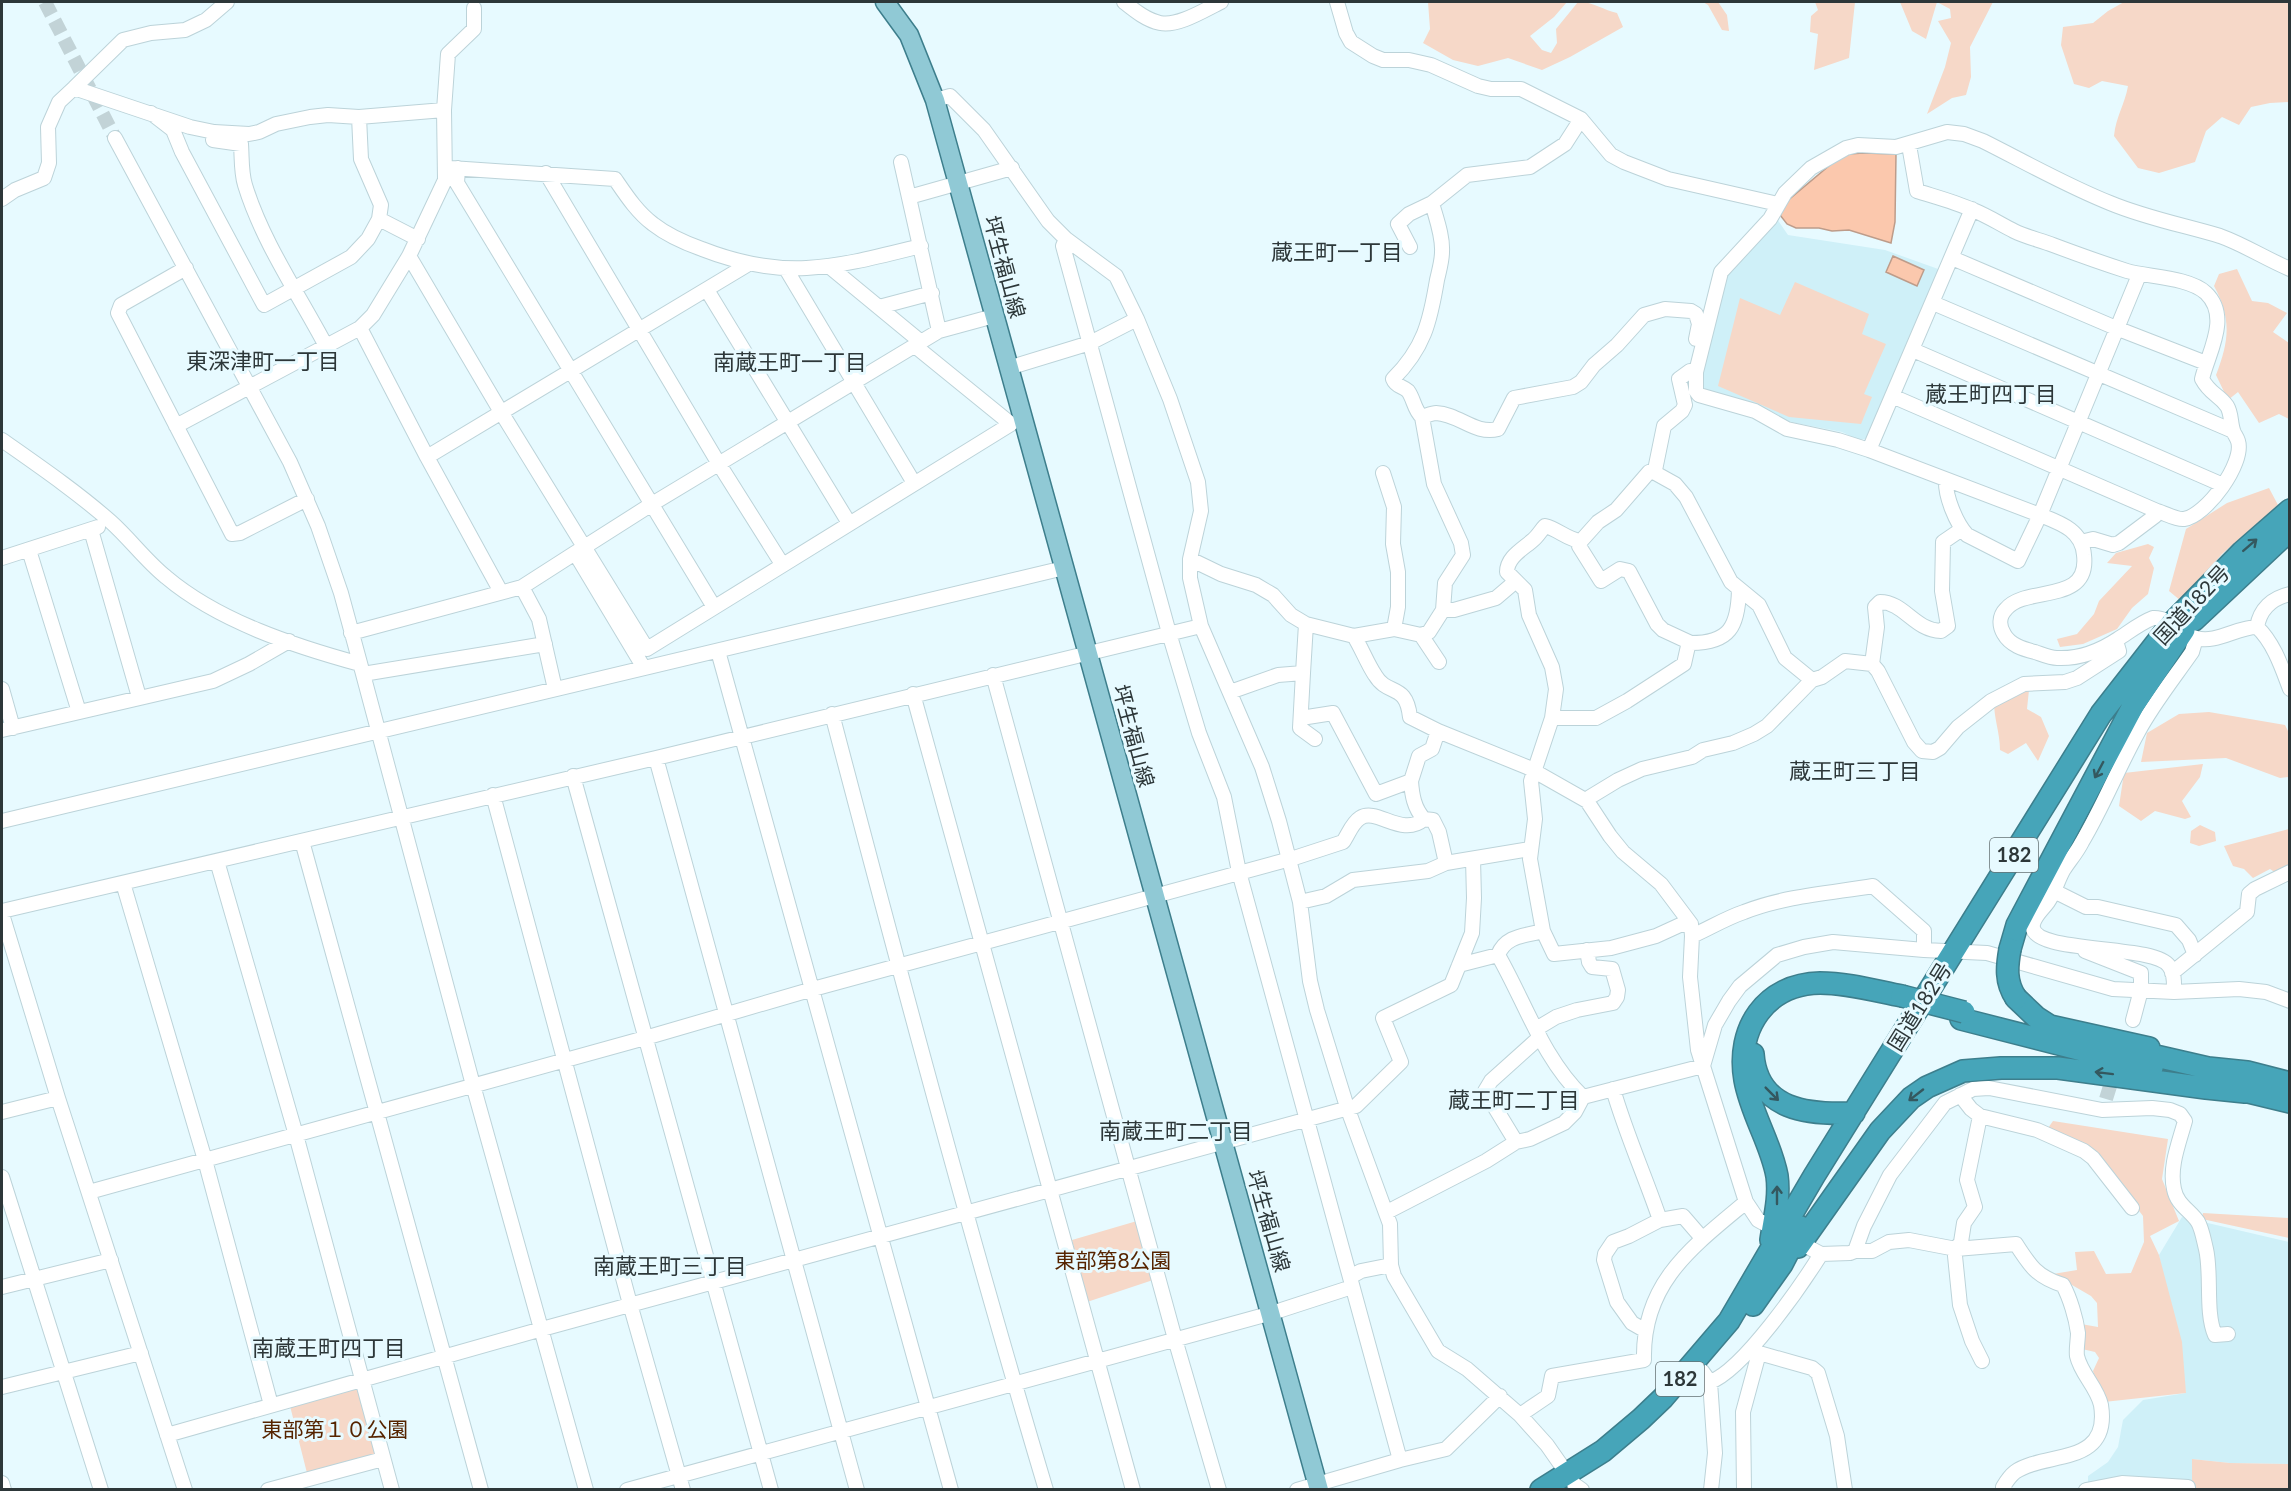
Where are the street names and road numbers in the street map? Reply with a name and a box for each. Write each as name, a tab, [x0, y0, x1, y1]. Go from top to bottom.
street label: 坪生福山線	[980, 213, 1031, 321]
street label: 国道182号	[2148, 559, 2234, 649]
street label: 坪生福山線	[1109, 682, 1160, 790]
road number: 182	[1990, 838, 2038, 872]
street label: 国道182号	[1882, 957, 1956, 1055]
street label: 坪生福山線	[1243, 1167, 1296, 1274]
road number: 182	[1656, 1362, 1704, 1396]

